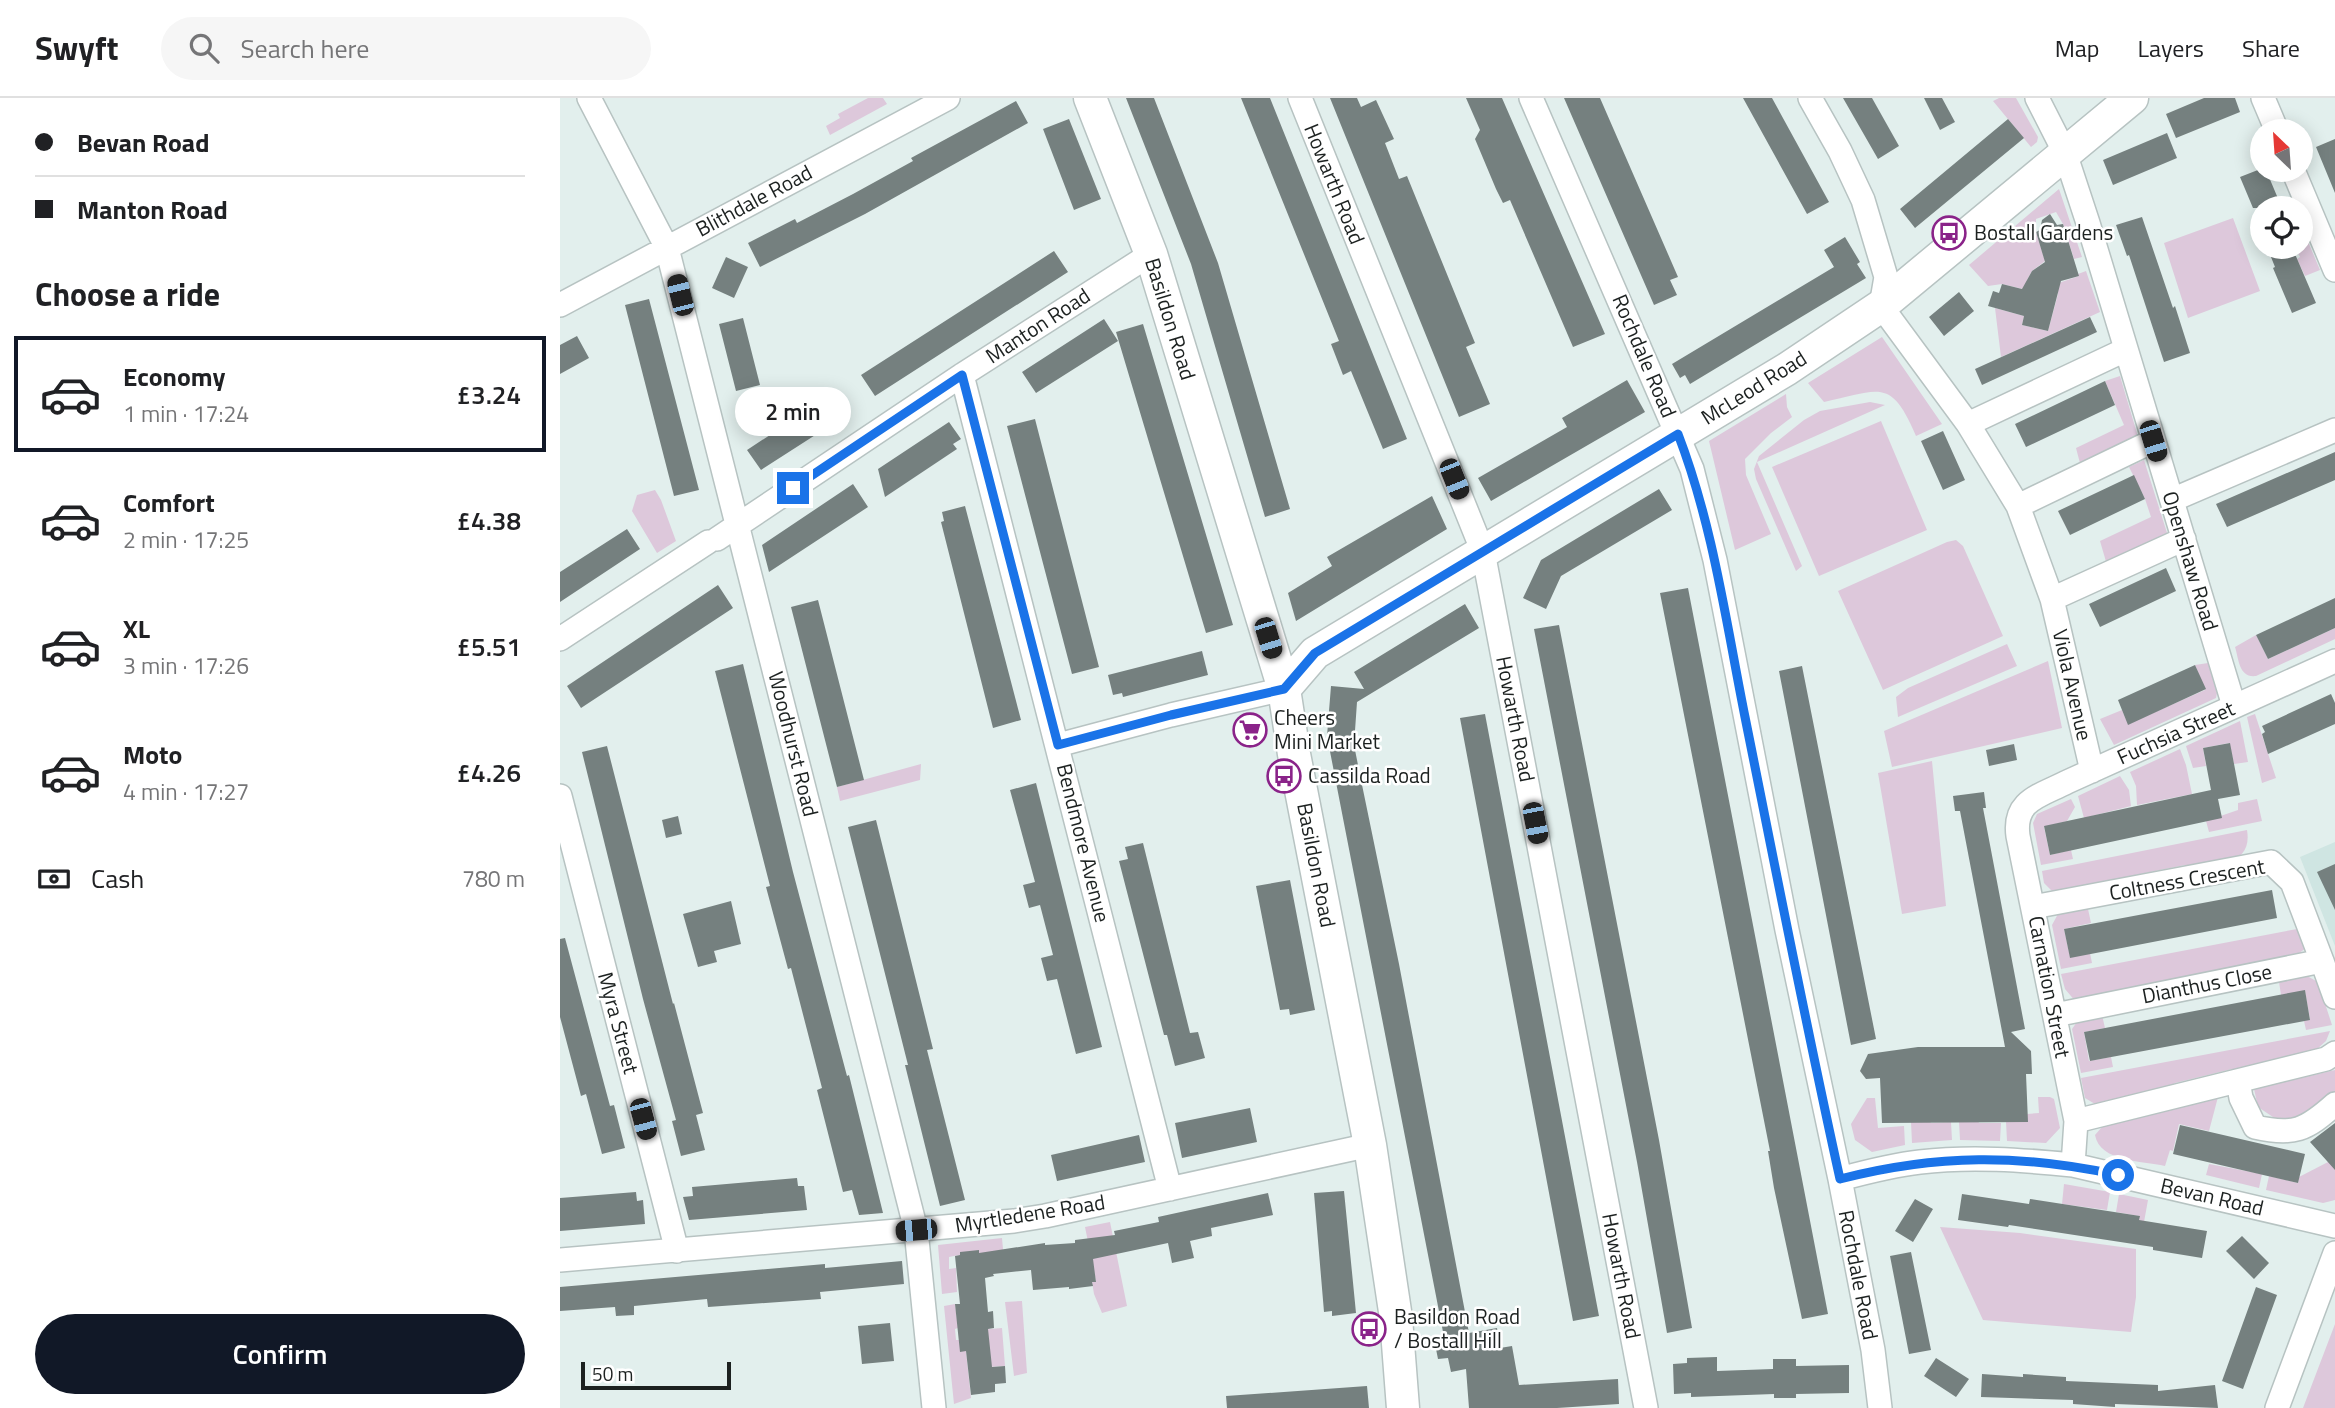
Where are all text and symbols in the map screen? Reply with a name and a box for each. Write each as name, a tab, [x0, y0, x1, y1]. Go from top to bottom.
search box	[161, 17, 651, 80]
text: Swyft	[35, 23, 119, 73]
icon: search	[185, 29, 223, 67]
text: Search here	[241, 29, 369, 68]
text: Map	[2055, 30, 2100, 66]
text: Layers	[2138, 30, 2204, 66]
text: Share	[2242, 30, 2300, 66]
street label: Howarth Road	[1296, 119, 1374, 249]
north arrow	[2250, 119, 2314, 182]
map controls	[2250, 119, 2313, 259]
text: Bevan Road	[77, 123, 209, 162]
street label: Blithdale Road	[689, 156, 818, 244]
text: Manton Road	[77, 190, 228, 229]
button: locate	[2250, 196, 2313, 259]
bus stop icon: Bostall Gardens	[1930, 214, 1968, 252]
place label: Bostall Gardens	[1974, 216, 2113, 248]
street label: Basildon Road	[1137, 254, 1205, 384]
text: Choose a ride	[35, 270, 220, 318]
car	[665, 272, 696, 318]
street label: Manton Road	[979, 279, 1096, 371]
street label: Rochdale Road	[1605, 289, 1685, 422]
street label: McLeod Road	[1694, 342, 1813, 432]
text: Economy	[123, 357, 225, 396]
icon: car	[39, 363, 102, 426]
text: £3.24	[457, 375, 521, 414]
callout: 2 min	[735, 386, 851, 436]
text: 2 min	[765, 394, 821, 429]
text: 1 min · 17:24	[123, 396, 249, 431]
car	[2137, 418, 2170, 464]
car	[1437, 456, 1472, 502]
route end	[777, 472, 809, 504]
text: Comfort	[123, 483, 215, 522]
street label: Openshaw Road	[2155, 487, 2227, 634]
icon: car	[39, 489, 102, 552]
text: £4.38	[457, 501, 521, 540]
text: 2 min · 17:25	[123, 522, 249, 557]
text: XL	[123, 609, 150, 648]
icon: car	[39, 615, 102, 678]
car	[1252, 615, 1285, 661]
street label: Viola Avenue	[2045, 626, 2101, 744]
text: £5.51	[457, 627, 521, 666]
text: 3 min · 17:26	[123, 648, 249, 683]
street label: Howarth Road	[1488, 653, 1544, 784]
street label: Woodhurst Road	[760, 668, 827, 820]
street label: Fuchsia Street	[2112, 692, 2240, 772]
place label: Cheers Mini Market	[1274, 701, 1380, 757]
supermarket icon: Cheers Mini Market	[1231, 711, 1269, 749]
text: Moto	[123, 735, 182, 774]
icon: car	[39, 741, 102, 804]
text: £4.26	[457, 753, 521, 792]
bus stop icon: Cassilda Road	[1265, 757, 1303, 795]
place label: Cassilda Road	[1308, 759, 1431, 791]
street label: Bendmore Avenue	[1049, 760, 1119, 925]
text: 4 min · 17:27	[123, 774, 249, 809]
street label: Basildon Road	[1289, 800, 1345, 930]
car	[1521, 800, 1550, 846]
street label: Coltness Crescent	[2106, 849, 2268, 908]
text: Cash	[91, 859, 144, 898]
icon: cash	[35, 860, 73, 898]
text: 780 m	[462, 861, 525, 896]
street label: Carnation Street	[2021, 913, 2080, 1061]
street label: Dianthus Close	[2139, 955, 2275, 1011]
street label: Myra Street	[590, 968, 648, 1078]
car	[628, 1096, 659, 1142]
route start	[2102, 1159, 2134, 1191]
street label: Bevan Road	[2157, 1169, 2267, 1223]
street label: Myrtledene Road	[952, 1185, 1107, 1241]
street label: Rochdale Road	[1831, 1207, 1887, 1342]
street label: Howarth Road	[1594, 1210, 1650, 1341]
car	[895, 1218, 938, 1242]
place label: Basildon Road / Bostall Hill	[1394, 1300, 1520, 1356]
bus stop icon: Basildon Road / Bostall Hill	[1350, 1310, 1388, 1348]
button: Confirm	[35, 1314, 525, 1394]
scale bar	[581, 1359, 732, 1391]
text: 50 m	[592, 1359, 633, 1388]

